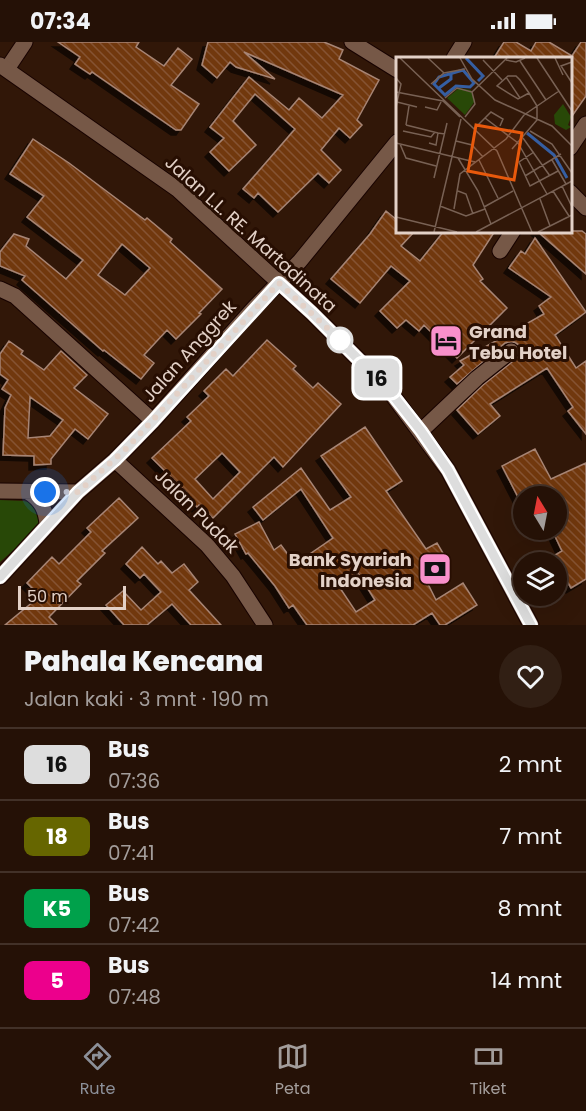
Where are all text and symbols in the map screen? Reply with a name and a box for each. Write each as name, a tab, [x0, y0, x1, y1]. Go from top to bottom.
text: 07:34	[30, 6, 91, 37]
inset map	[396, 57, 571, 232]
street label: Jalan L.L. RE. Martadinata	[160, 150, 342, 318]
street label: Jalan Anggrek	[136, 294, 242, 408]
place label: Grand Tebu Hotel	[469, 319, 567, 365]
hotel icon: Grand Tebu Hotel	[428, 323, 464, 359]
unlabelled marker	[327, 327, 353, 353]
line badge: 16	[350, 358, 404, 398]
text: 16	[366, 364, 388, 393]
street label: Jalan Pudak	[149, 463, 245, 559]
your location	[30, 477, 60, 507]
north arrow	[513, 486, 567, 540]
map controls	[513, 486, 567, 606]
place label: Bank Syariah Indonesia	[289, 547, 412, 593]
bank icon: Bank Syariah Indonesia	[417, 551, 453, 587]
button: layers	[513, 552, 567, 606]
scale bar	[18, 583, 126, 610]
text: 50 m	[27, 585, 68, 608]
text: Pahala Kencana	[24, 642, 263, 681]
button: heart	[499, 645, 562, 708]
text: Jalan kaki · 3 mnt · 190 m	[24, 685, 269, 713]
text: Bus	[108, 734, 150, 765]
text: 2 mnt	[499, 749, 562, 780]
text: 16	[46, 750, 68, 779]
text: 07:36	[108, 767, 160, 795]
text: Bus	[108, 806, 150, 837]
text: 7 mnt	[499, 821, 562, 852]
text: 18	[46, 822, 68, 851]
text: 07:41	[108, 839, 155, 867]
text: Bus	[108, 878, 150, 909]
text: 8 mnt	[497, 893, 562, 924]
text: K5	[43, 894, 71, 923]
text: 07:42	[108, 911, 160, 939]
text: Bus	[108, 950, 150, 981]
text: 14 mnt	[490, 965, 562, 996]
text: 5	[50, 966, 64, 995]
text: 07:48	[108, 983, 161, 1011]
tab: Rute	[80, 1040, 115, 1101]
tab: Peta	[275, 1040, 310, 1101]
tab: Tiket	[470, 1040, 506, 1101]

